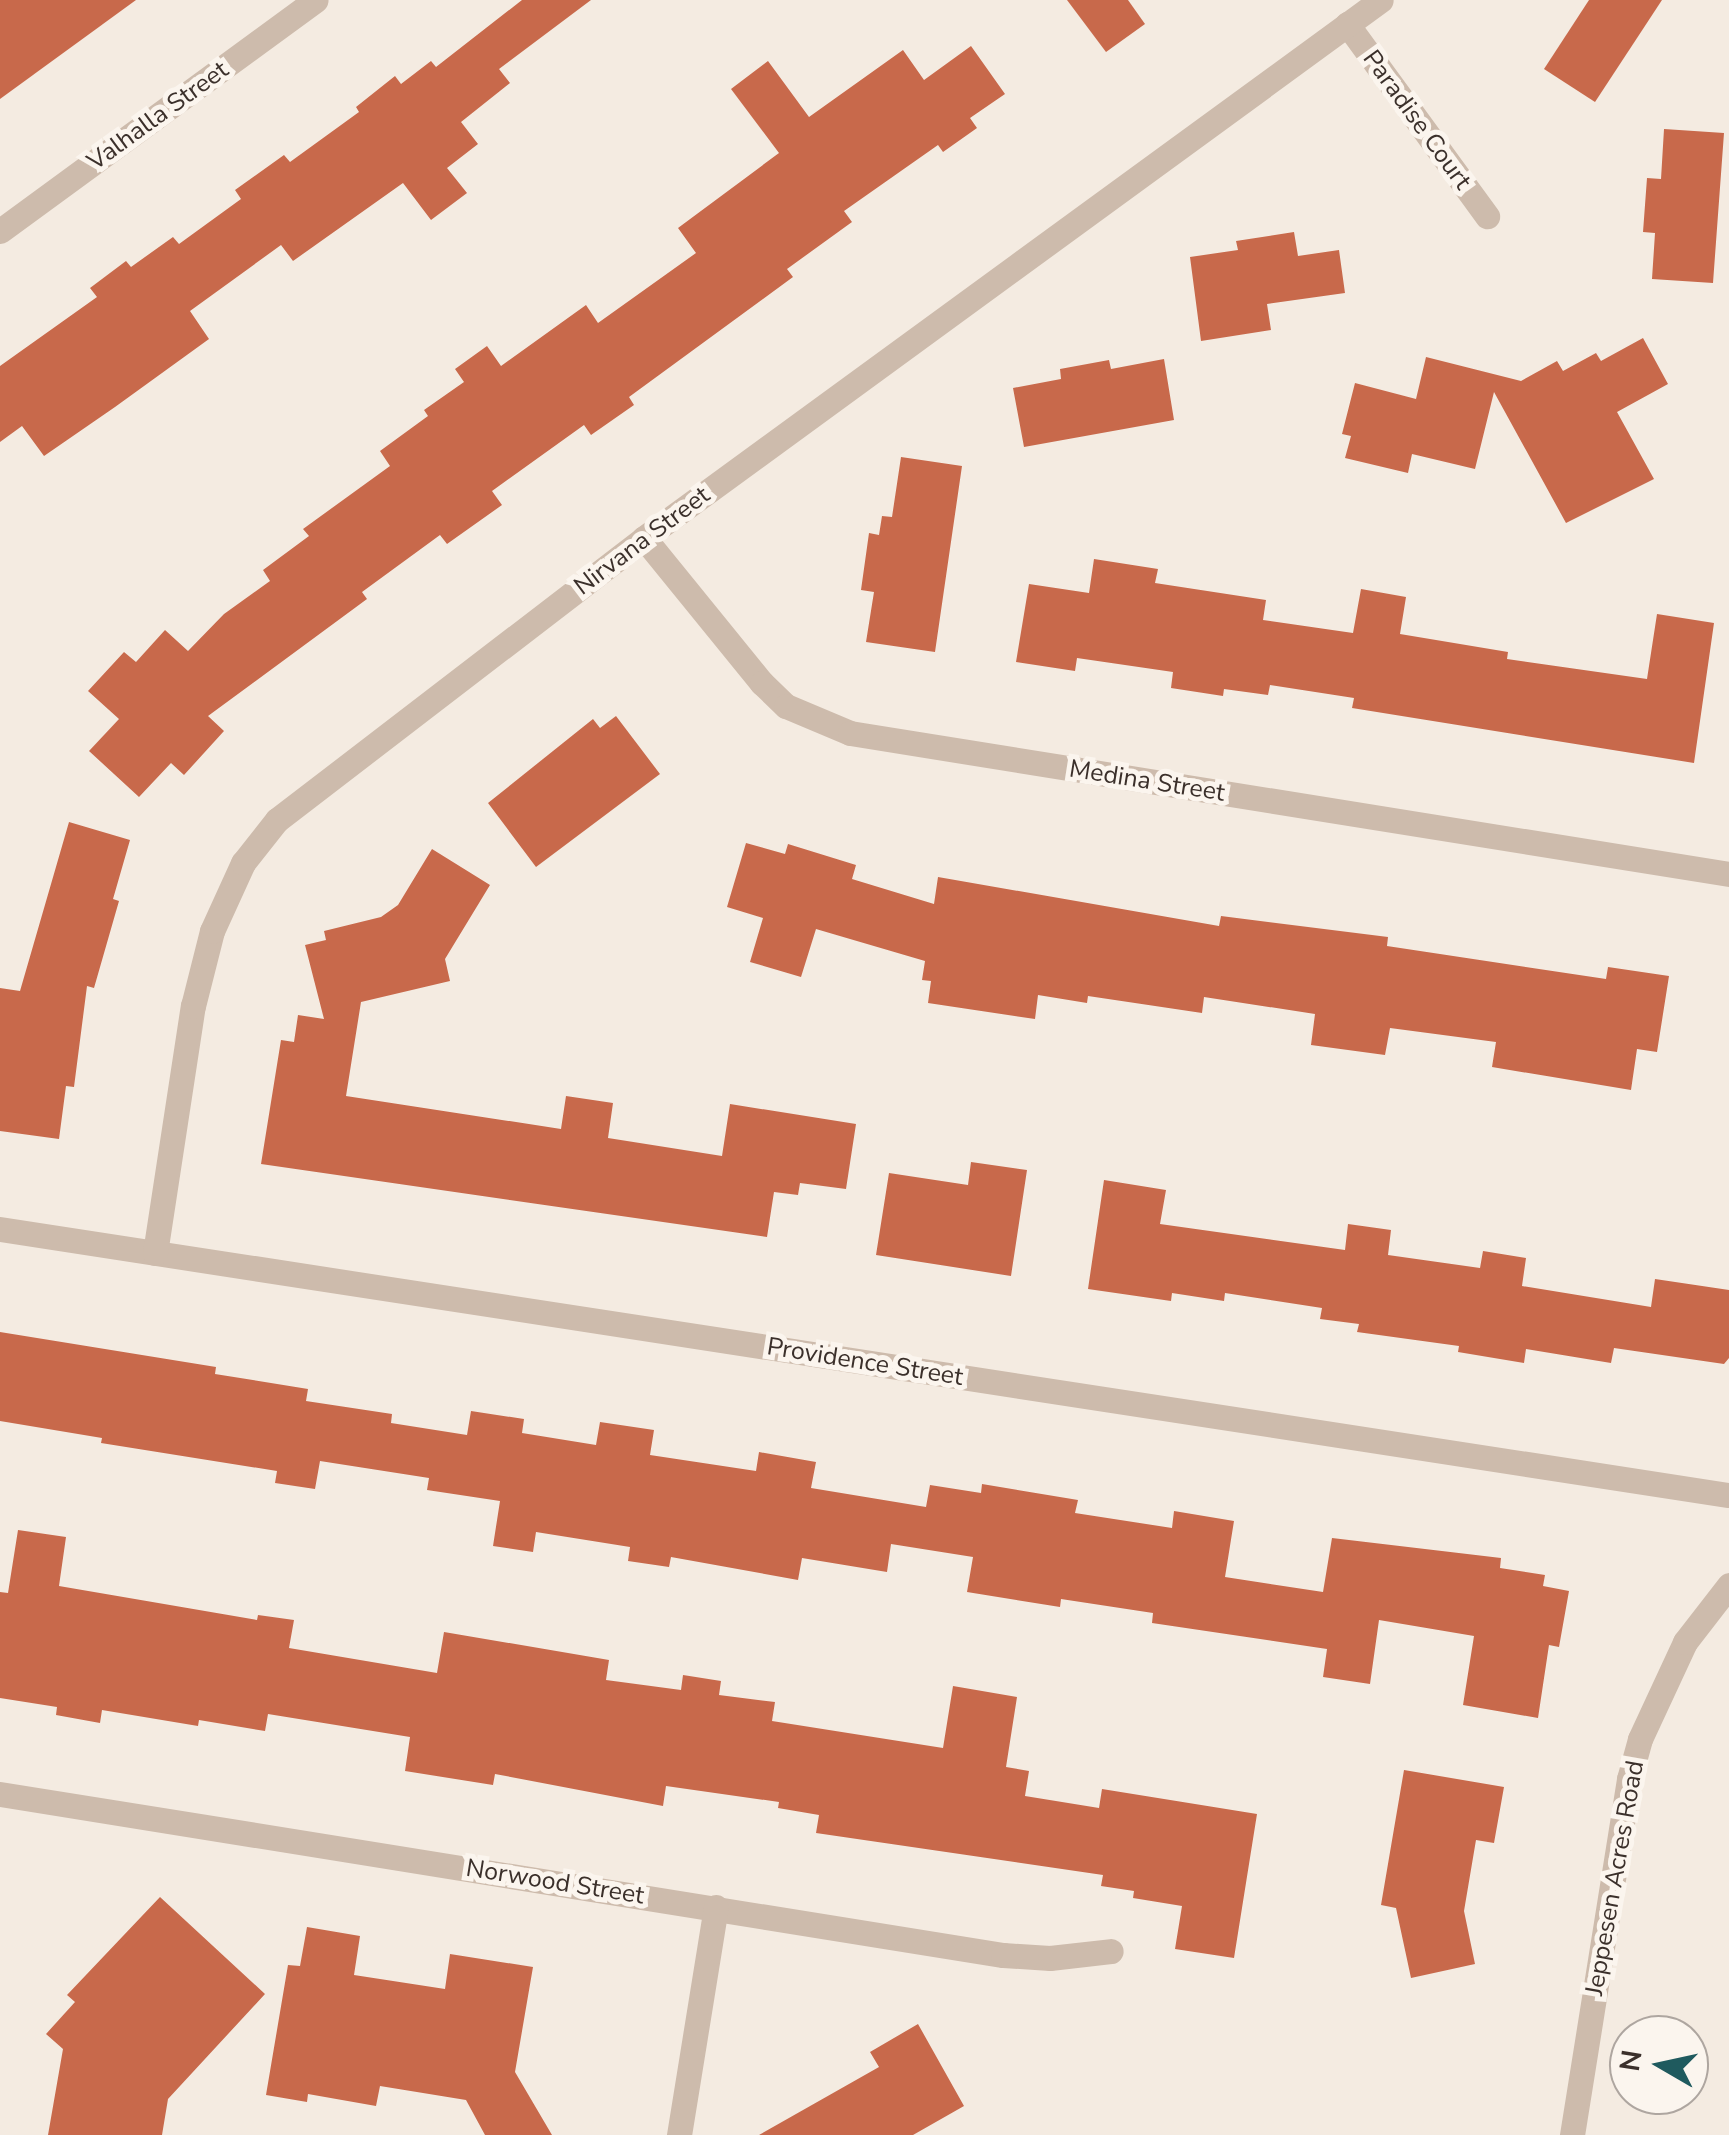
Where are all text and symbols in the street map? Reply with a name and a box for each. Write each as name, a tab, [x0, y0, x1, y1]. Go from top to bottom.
street label: Paradise Court	[1356, 44, 1478, 196]
street label: Valhalla Street	[82, 55, 234, 177]
street label: Nirvana Street	[568, 480, 716, 602]
street label: Medina Street	[1067, 754, 1227, 808]
street label: Providence Street	[765, 1332, 965, 1392]
street label: Jeppesen Acres Road	[1580, 1758, 1650, 1998]
street label: Norwood Street	[464, 1853, 646, 1911]
north arrow	[1609, 2015, 1709, 2115]
text: N	[1611, 2047, 1652, 2074]

